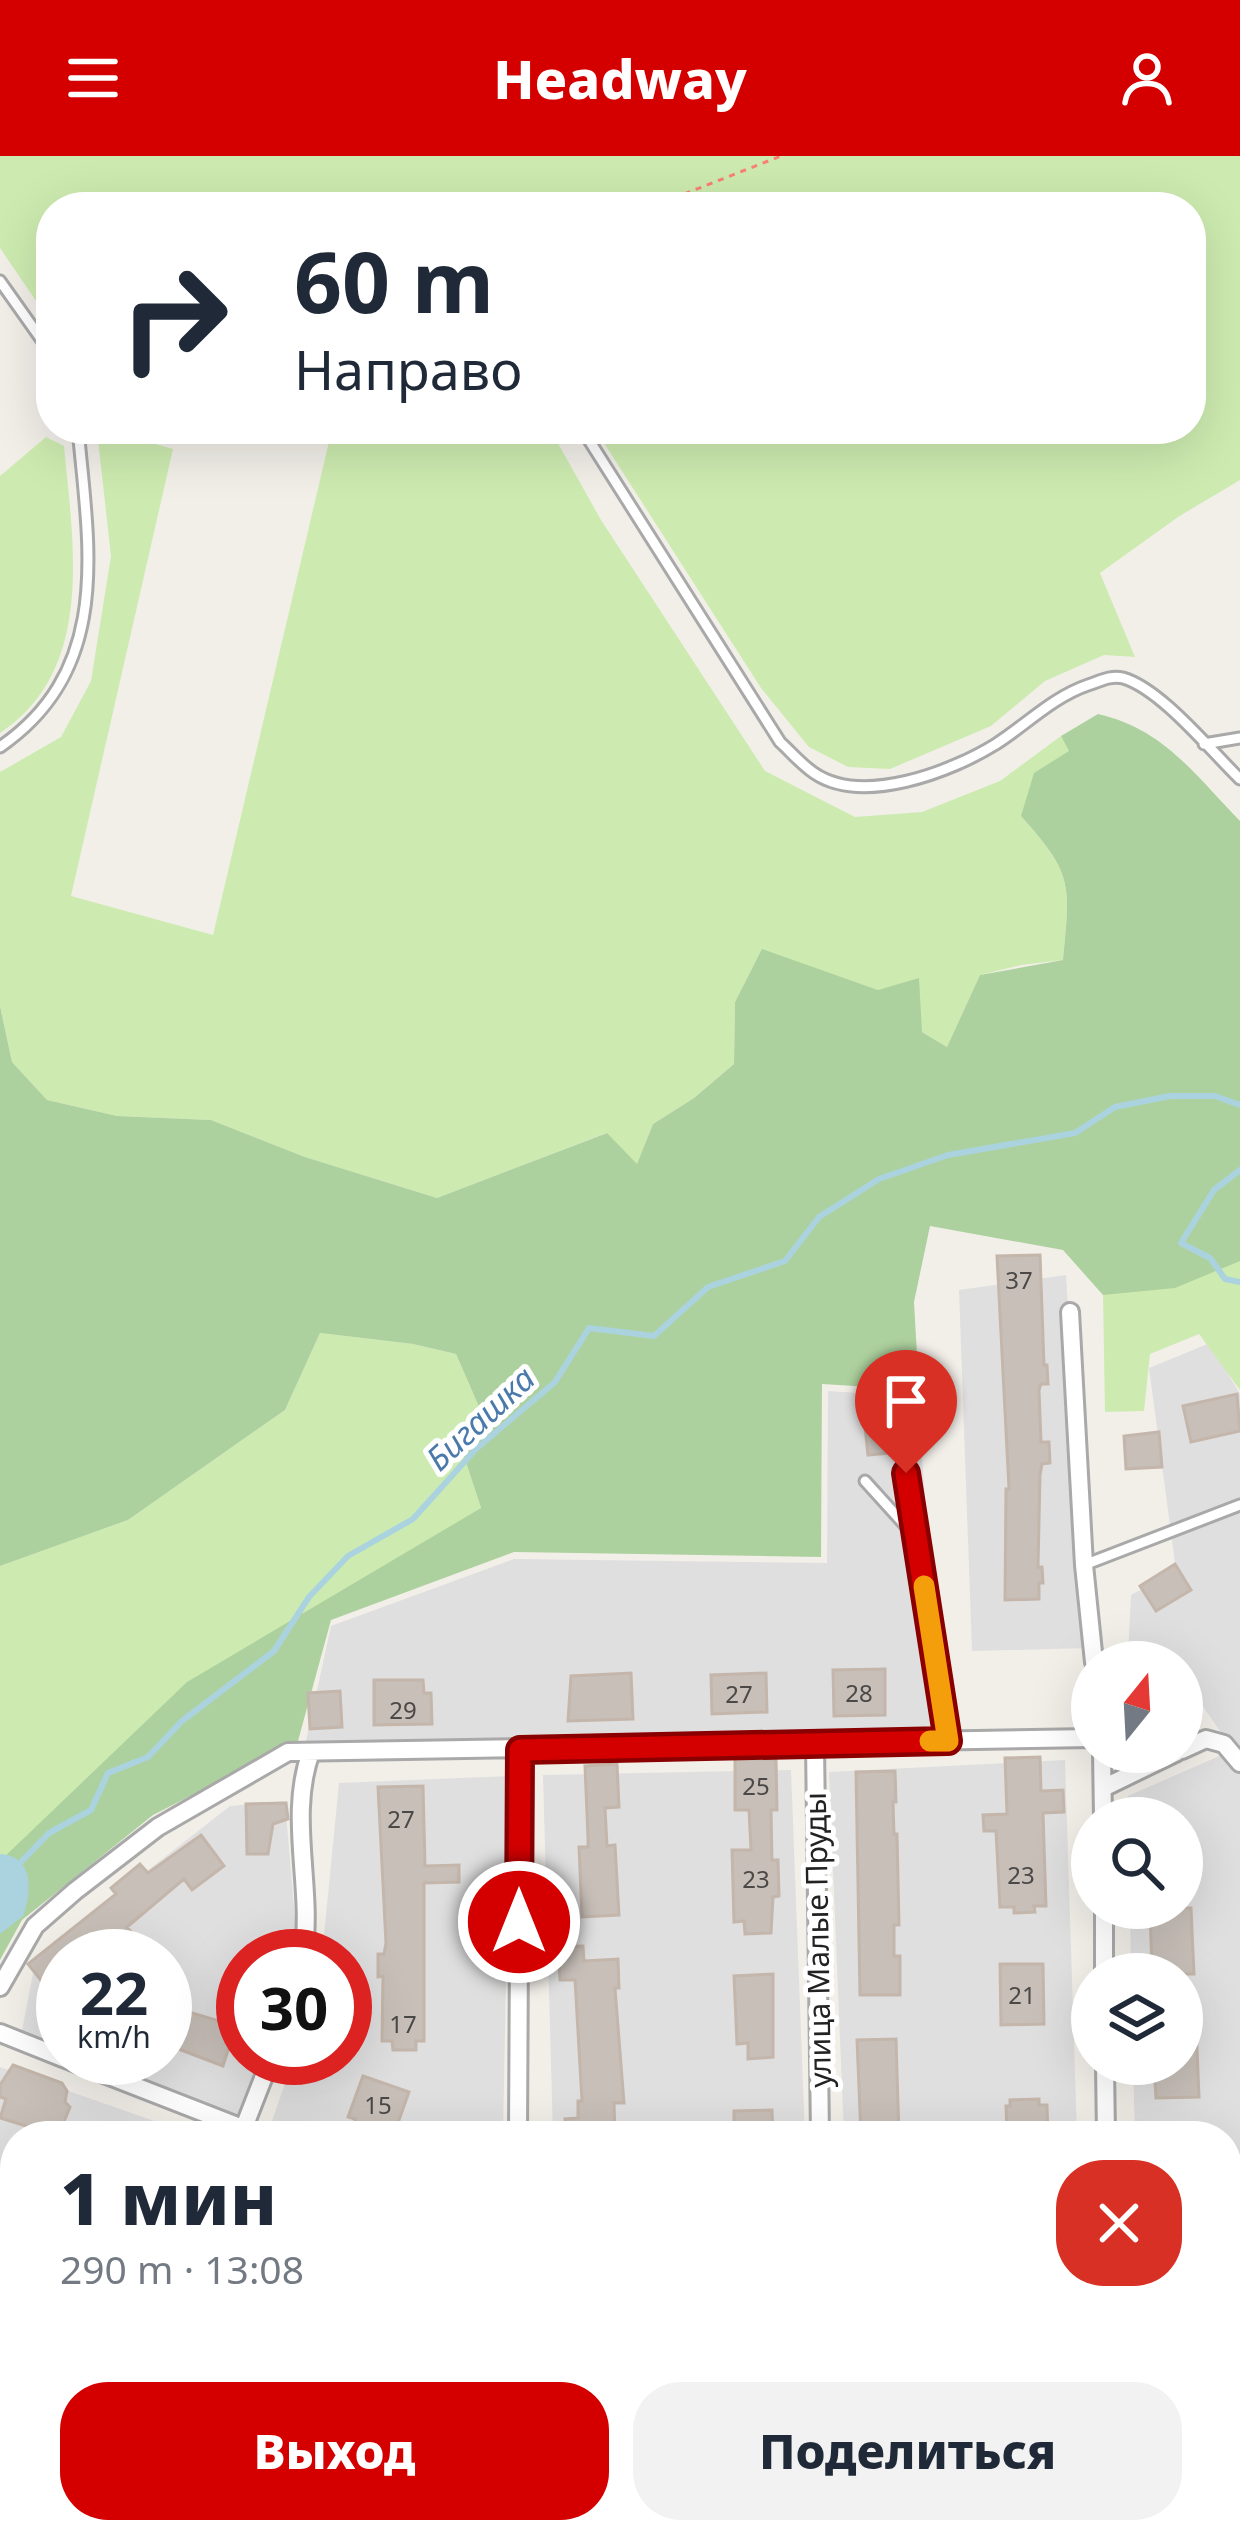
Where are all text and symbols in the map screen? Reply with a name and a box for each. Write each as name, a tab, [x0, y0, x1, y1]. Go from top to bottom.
text: Headway	[493, 41, 747, 115]
icon: menu	[60, 45, 126, 111]
icon: person	[1114, 45, 1180, 111]
text: 60 m	[294, 223, 494, 338]
icon: right	[96, 240, 252, 396]
text: Направо	[294, 332, 522, 406]
house number: 37	[1005, 1263, 1033, 1296]
pin	[855, 1350, 957, 1473]
water label: Бигашка	[416, 1356, 544, 1480]
icon: arrive	[873, 1368, 939, 1434]
north arrow	[1071, 1641, 1203, 1773]
map controls	[1071, 1641, 1203, 2085]
house number: 28	[845, 1676, 873, 1709]
house number: 27	[725, 1677, 753, 1710]
house number: 29	[389, 1693, 417, 1726]
house number: 25	[742, 1769, 770, 1802]
street label: улица Малые Пруды	[794, 1792, 840, 2088]
button: search	[1071, 1797, 1203, 1929]
house number: 27	[387, 1802, 415, 1835]
house number: 23	[1007, 1858, 1035, 1891]
position arrow	[456, 1859, 582, 1985]
house number: 23	[742, 1862, 770, 1895]
speed limit sign: 30	[216, 1929, 372, 2085]
text: 22	[80, 1951, 148, 2033]
button: layers	[1071, 1953, 1203, 2085]
house number: 21	[1008, 1978, 1036, 2011]
house number: 17	[389, 2007, 417, 2040]
text: km/h	[77, 2016, 151, 2057]
house number: 15	[364, 2088, 392, 2121]
text: 1 мин	[60, 2148, 277, 2246]
button: close	[1056, 2160, 1182, 2286]
text: 290 m · 13:08	[60, 2242, 304, 2295]
button: Выход	[60, 2382, 609, 2520]
button: Поделиться	[633, 2382, 1182, 2520]

